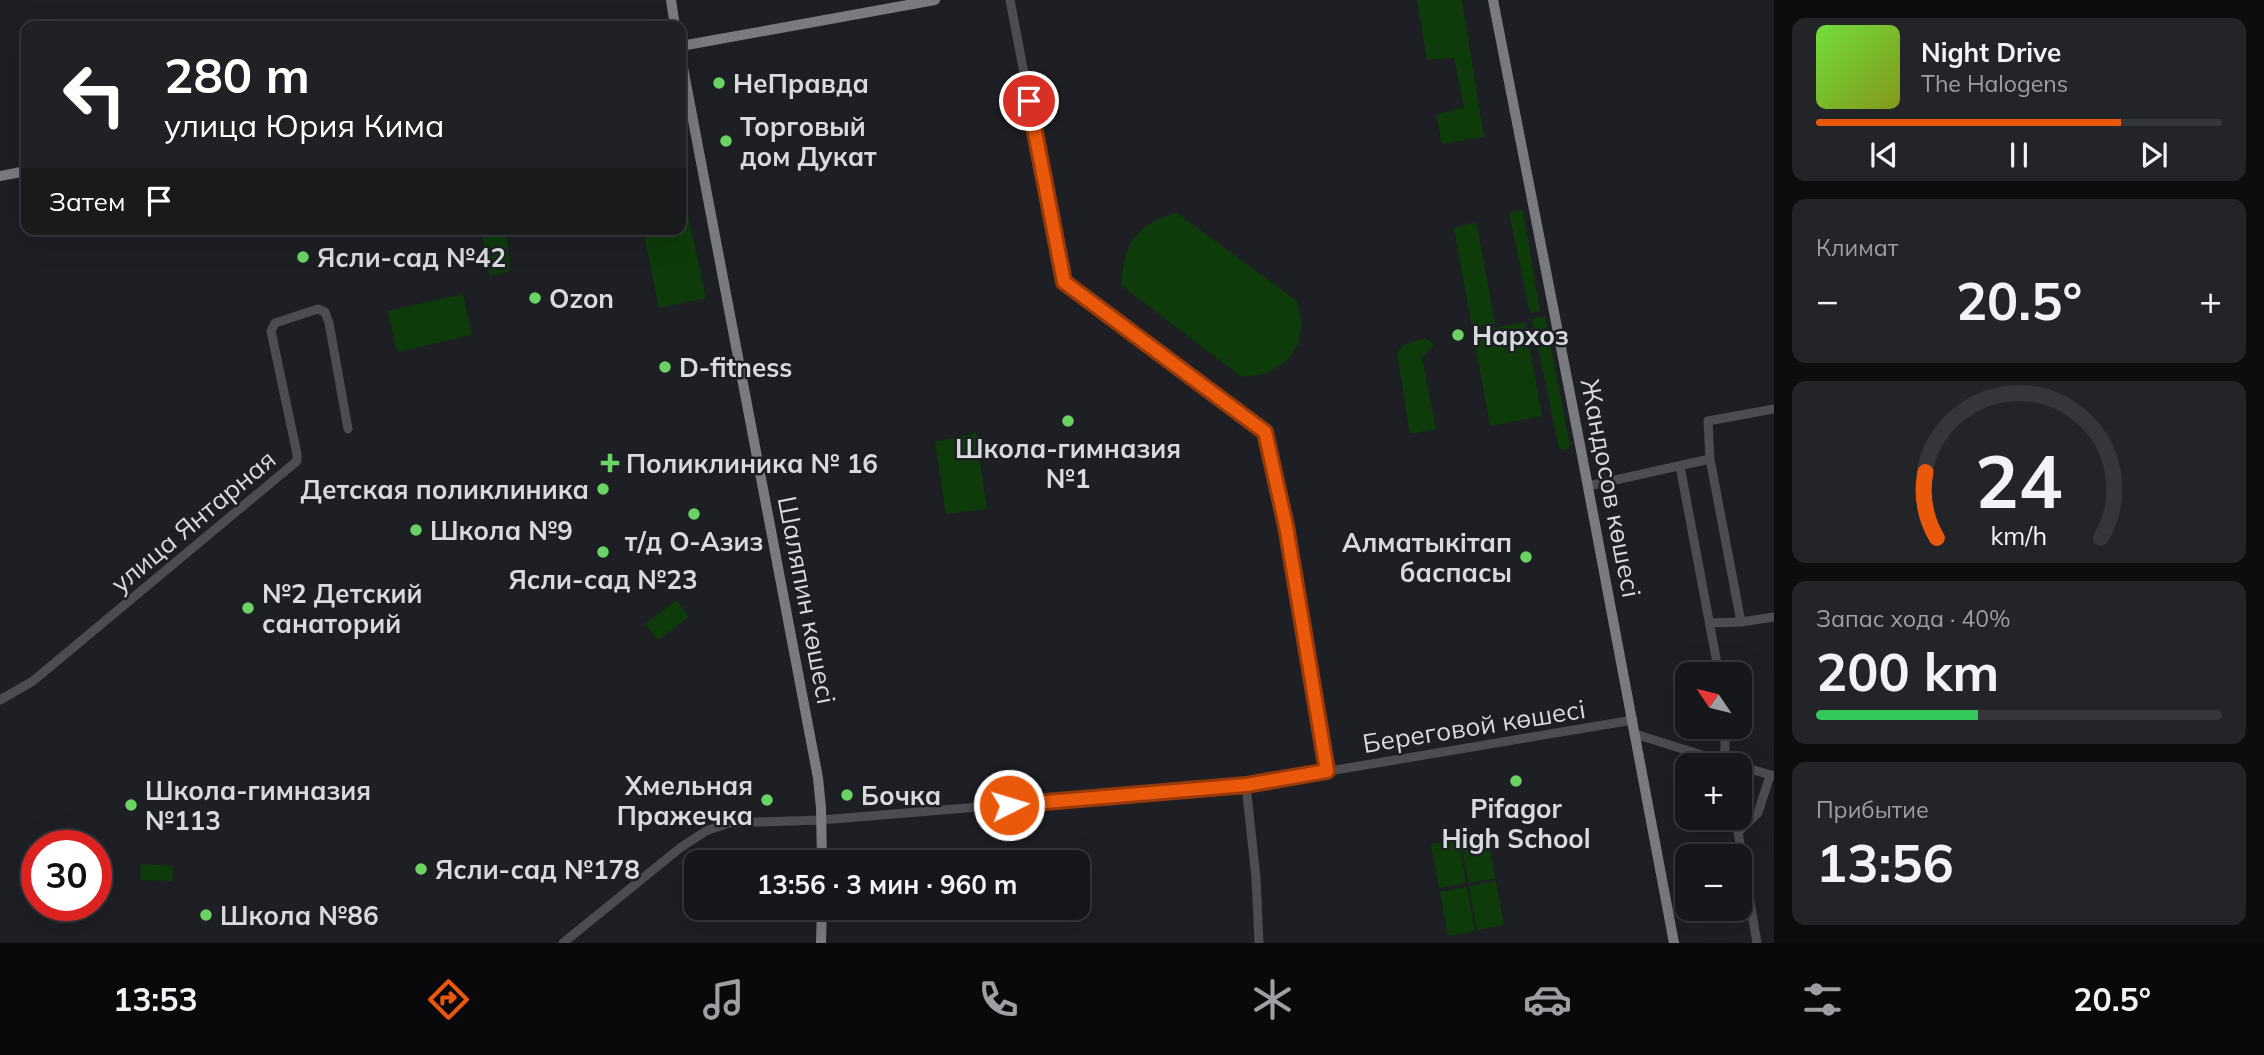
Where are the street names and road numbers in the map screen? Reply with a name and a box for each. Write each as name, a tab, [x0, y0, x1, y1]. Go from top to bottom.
street label: Жандосов көшесі	[1574, 376, 1648, 600]
street label: улица Янтарная	[104, 442, 282, 600]
street label: Шаляпин көшесі	[771, 493, 843, 707]
street label: Береговой көшесі	[1360, 692, 1588, 760]

